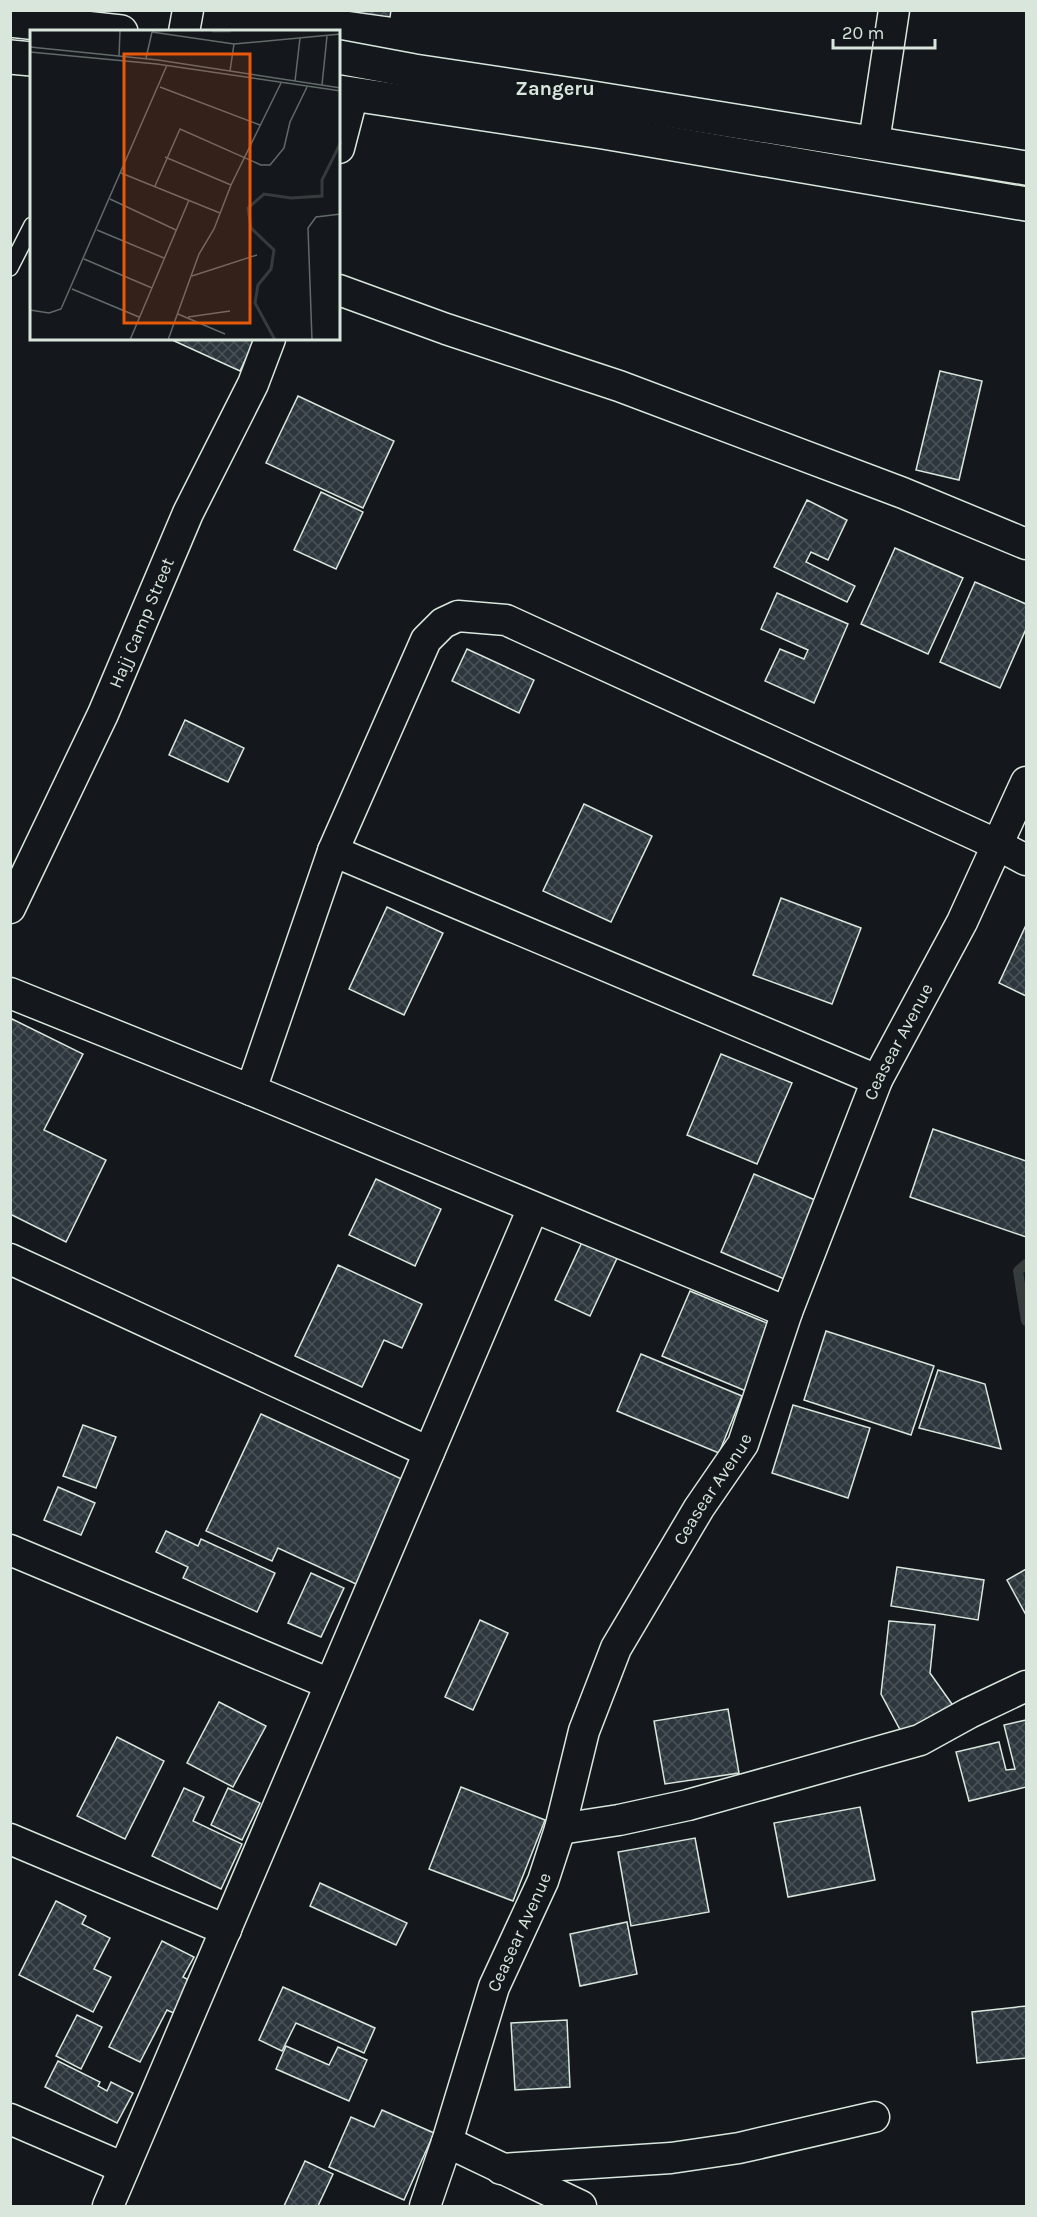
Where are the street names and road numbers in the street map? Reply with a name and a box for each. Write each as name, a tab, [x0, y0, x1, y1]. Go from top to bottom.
street label: Hajj Camp Street	[104, 554, 179, 692]
street label: Ceasear Avenue	[859, 980, 938, 1103]
street label: Ceasear Avenue	[669, 1431, 757, 1549]
street label: Ceasear Avenue	[482, 1870, 556, 1995]

